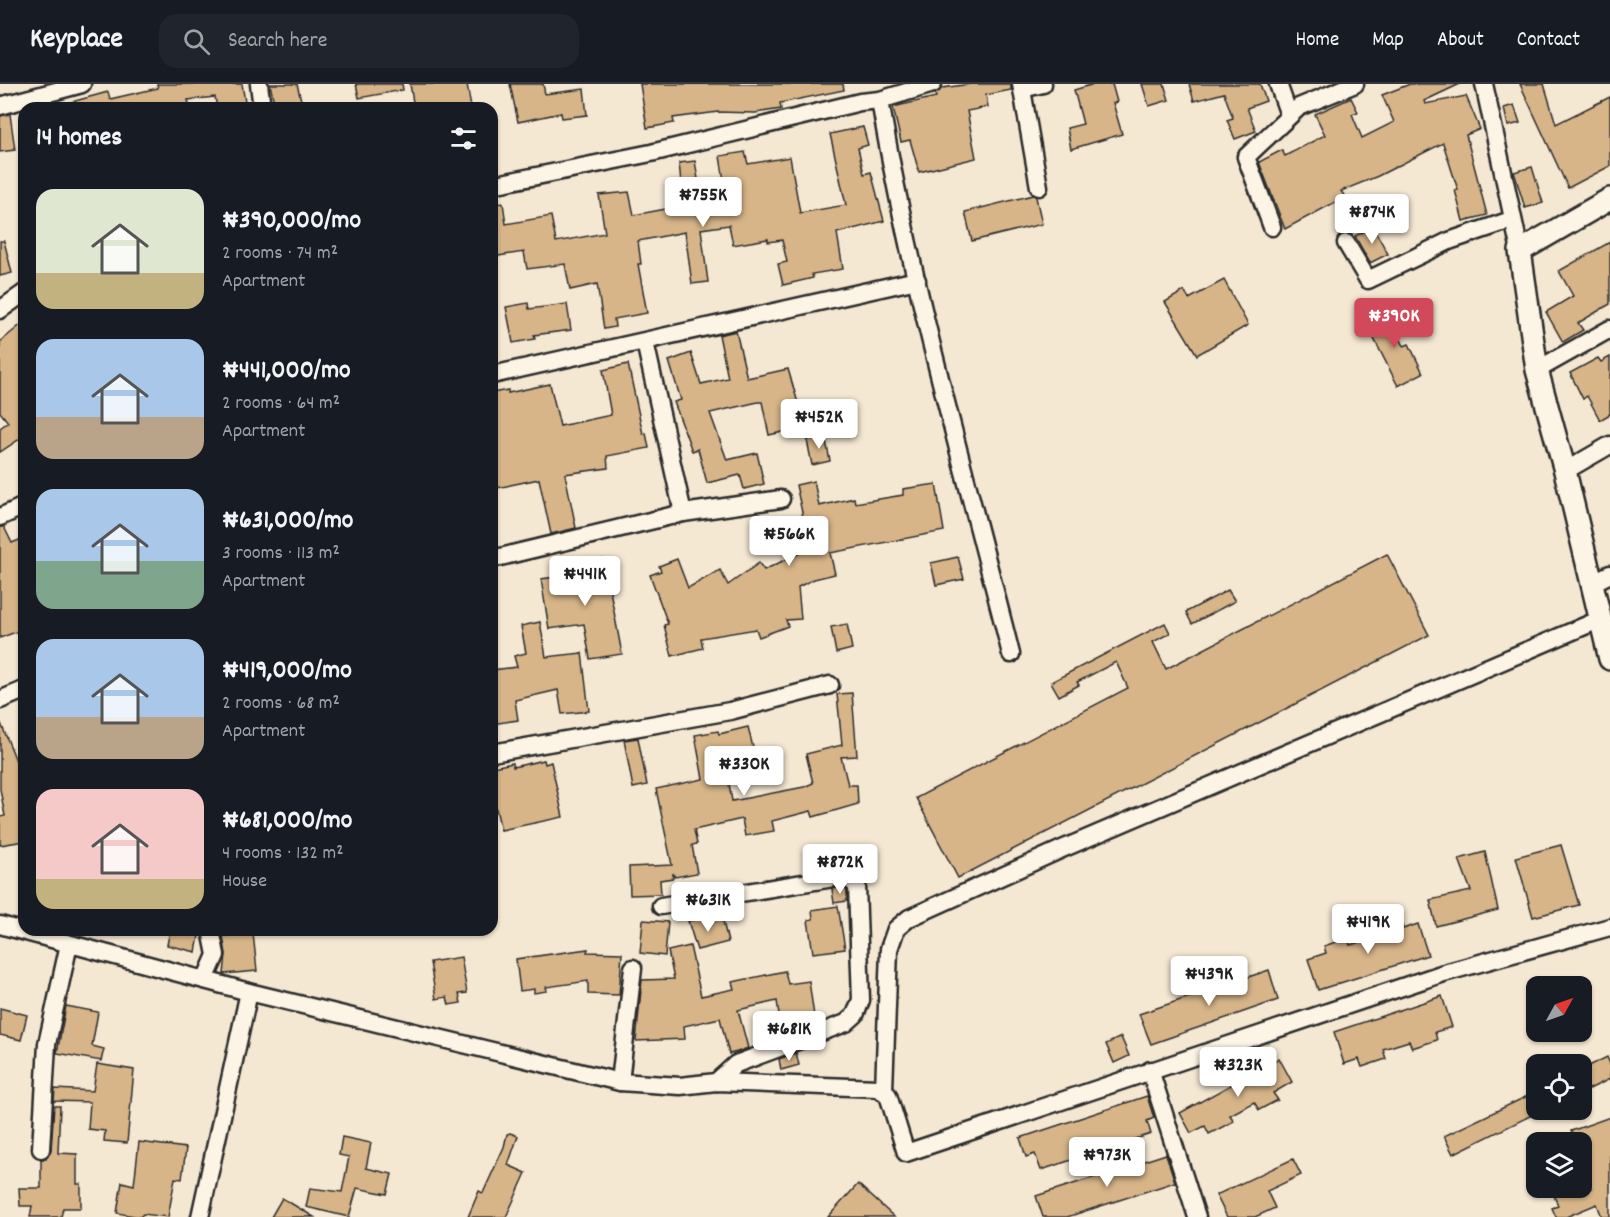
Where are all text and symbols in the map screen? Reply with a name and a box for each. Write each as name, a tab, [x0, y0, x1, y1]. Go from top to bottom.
search box	[159, 14, 579, 68]
text: Keyplace	[30, 21, 123, 61]
icon: search	[180, 25, 213, 58]
text: Search here	[228, 26, 327, 57]
text: Home	[1295, 26, 1339, 56]
text: Map	[1372, 26, 1404, 56]
text: About	[1437, 26, 1484, 56]
text: Contact	[1517, 26, 1580, 56]
text: 14 homes	[36, 120, 122, 157]
icon: filters	[447, 122, 480, 155]
pin: ₦755K	[661, 177, 745, 228]
text: ₦755K	[679, 182, 727, 210]
pin: ₦874K	[1330, 194, 1414, 245]
text: ₦874K	[1349, 199, 1395, 227]
text: ₦390,000/mo	[222, 203, 361, 240]
icon: home	[84, 213, 156, 285]
text: 2 rooms · 74 m²	[222, 240, 338, 268]
text: Apartment	[222, 268, 305, 296]
pin: ₦390K	[1352, 298, 1436, 349]
text: ₦390K	[1368, 303, 1420, 331]
text: ₦441,000/mo	[222, 353, 351, 390]
icon: home	[84, 363, 156, 435]
text: 2 rooms · 64 m²	[222, 390, 340, 418]
pin: ₦452K	[777, 399, 861, 450]
text: ₦452K	[795, 404, 843, 432]
text: Apartment	[222, 418, 305, 446]
text: ₦631,000/mo	[222, 503, 353, 540]
icon: home	[84, 513, 156, 585]
pin: ₦566K	[747, 516, 831, 567]
text: ₦566K	[763, 521, 815, 549]
text: 3 rooms · 113 m²	[222, 540, 340, 568]
pin: ₦441K	[543, 556, 627, 607]
text: ₦441K	[563, 561, 607, 589]
text: Apartment	[222, 568, 305, 596]
text: ₦419,000/mo	[222, 653, 352, 690]
icon: home	[84, 663, 156, 735]
text: 2 rooms · 68 m²	[222, 690, 340, 718]
text: Apartment	[222, 718, 305, 746]
pin: ₦330K	[702, 746, 786, 797]
text: ₦330K	[718, 751, 770, 779]
text: ₦681,000/mo	[222, 803, 352, 840]
icon: home	[84, 813, 156, 885]
text: 4 rooms · 132 m²	[222, 840, 344, 868]
pin: ₦872K	[798, 844, 882, 895]
text: ₦872K	[817, 849, 863, 877]
text: House	[222, 868, 267, 896]
pin: ₦631K	[666, 882, 750, 933]
text: ₦631K	[685, 887, 731, 915]
pin: ₦419K	[1326, 904, 1410, 955]
text: ₦419K	[1346, 909, 1390, 937]
pin: ₦439K	[1167, 956, 1251, 1007]
text: ₦439K	[1185, 961, 1233, 989]
north arrow	[1526, 976, 1592, 1042]
map controls	[1526, 976, 1592, 1198]
pin: ₦681K	[747, 1011, 831, 1062]
text: ₦681K	[767, 1016, 811, 1044]
pin: ₦323K	[1196, 1047, 1280, 1098]
text: ₦323K	[1214, 1052, 1262, 1080]
button: locate	[1526, 1054, 1592, 1120]
button: layers	[1526, 1132, 1592, 1198]
pin: ₦973K	[1065, 1137, 1149, 1188]
text: ₦973K	[1083, 1142, 1131, 1170]

